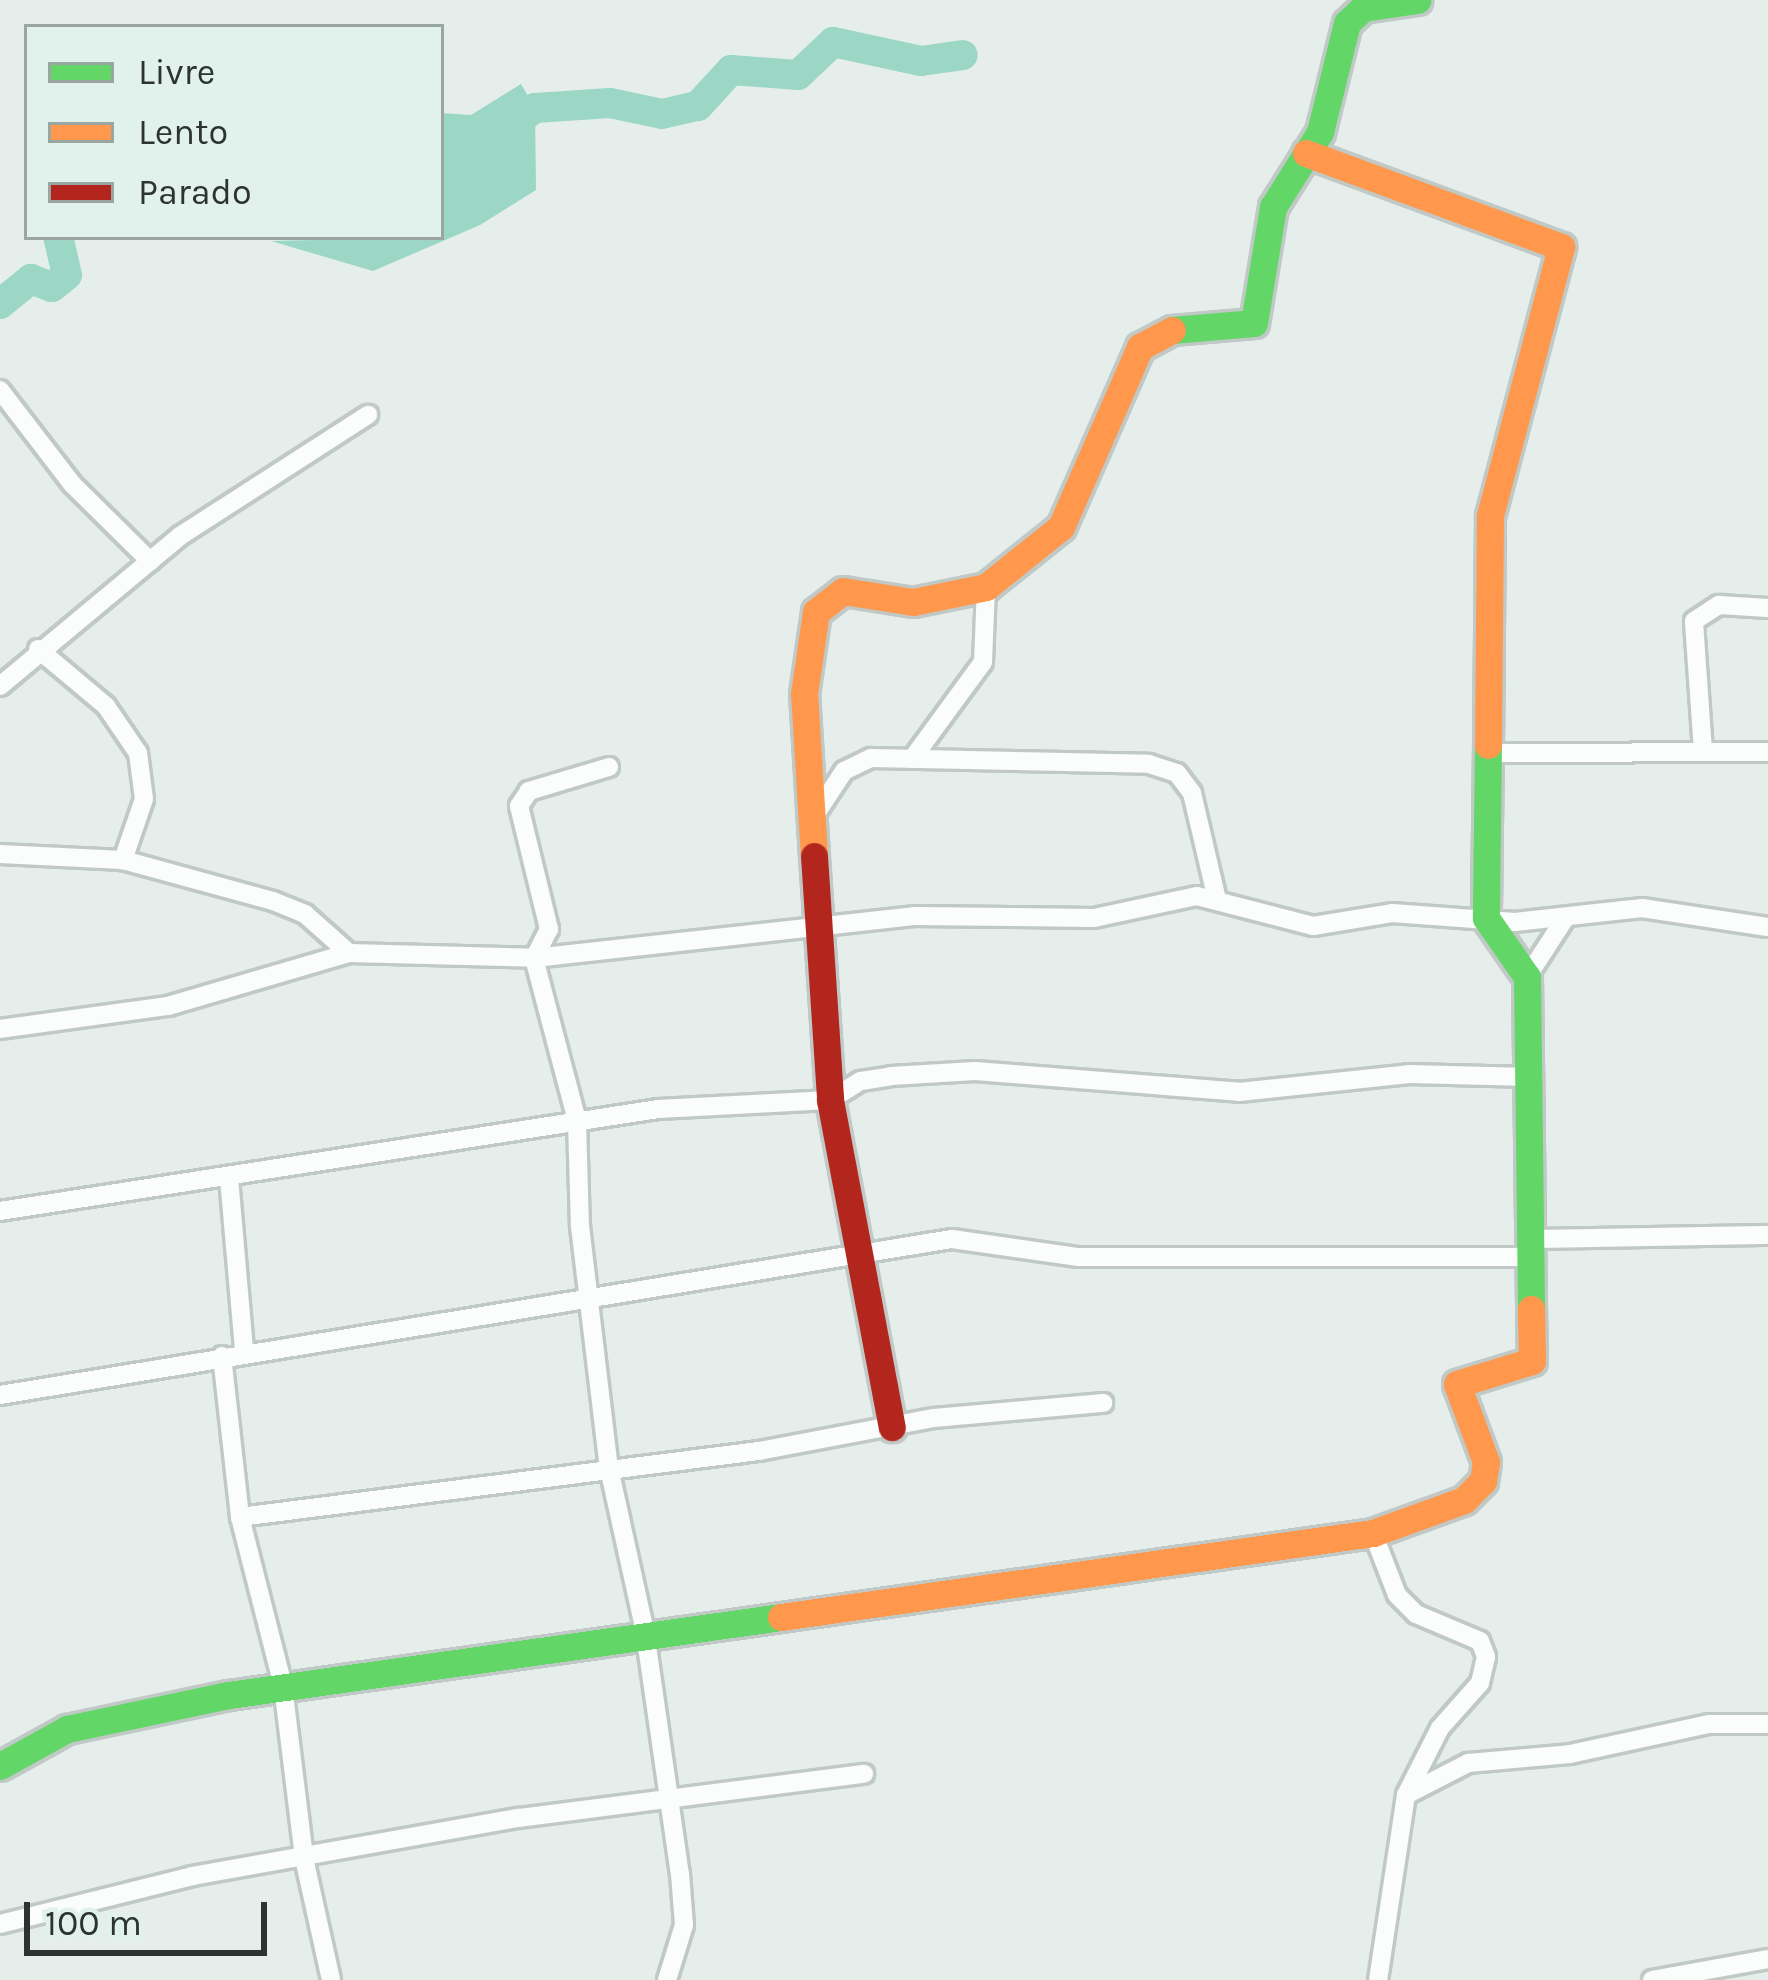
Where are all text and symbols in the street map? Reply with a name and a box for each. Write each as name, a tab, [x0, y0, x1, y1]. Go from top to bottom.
legend	[24, 24, 444, 240]
text: Livre	[138, 51, 215, 93]
text: Lento	[138, 111, 228, 153]
text: Parado	[138, 171, 252, 213]
scale bar	[30, 1878, 273, 1952]
text: 100 m	[45, 1902, 142, 1944]

